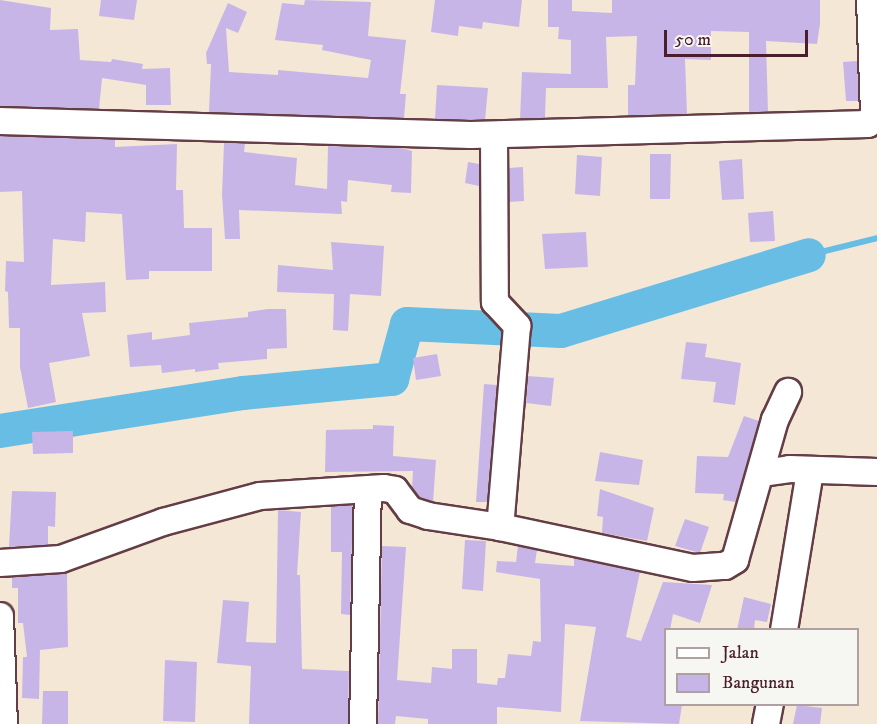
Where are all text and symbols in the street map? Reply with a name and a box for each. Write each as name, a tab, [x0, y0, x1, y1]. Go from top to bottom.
scale bar	[667, 18, 811, 56]
text: 50 m	[675, 29, 711, 51]
legend	[664, 628, 859, 706]
text: Jalan	[722, 642, 759, 664]
text: Bangunan	[722, 672, 794, 694]

